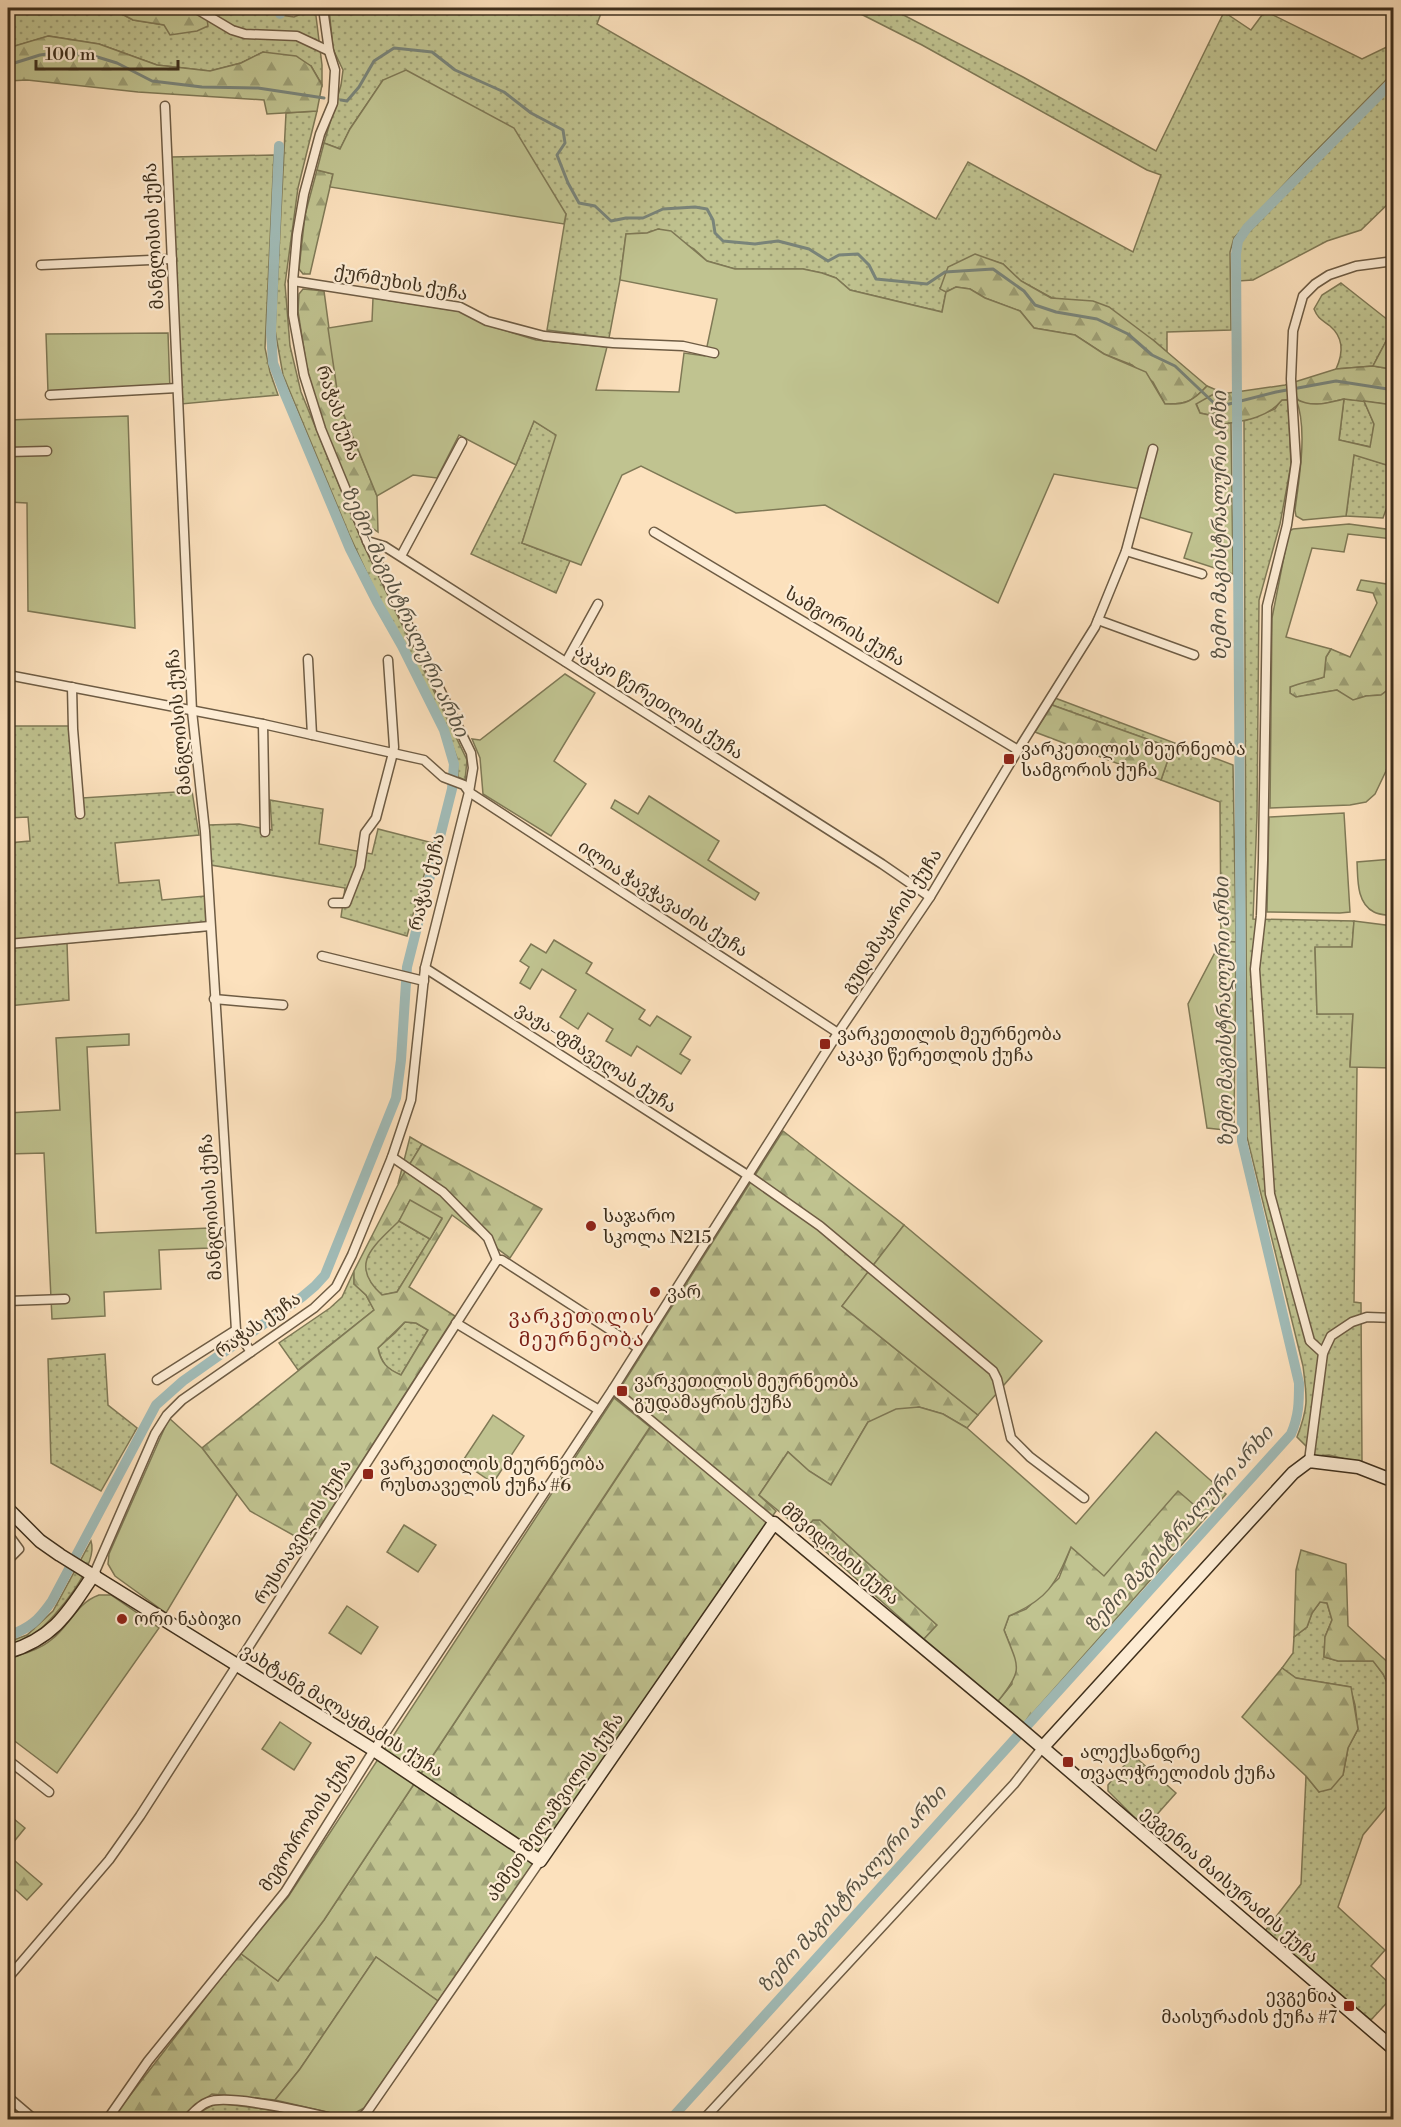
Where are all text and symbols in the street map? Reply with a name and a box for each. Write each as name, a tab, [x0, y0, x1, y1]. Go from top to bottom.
scale bar	[36, 33, 178, 71]
text: 100 m	[45, 43, 96, 66]
street label: მანგლისის ქუჩა	[139, 162, 169, 310]
street label: ქურმუხის ქუჩა	[333, 260, 469, 306]
street label: რაჭას ქუჩა	[311, 362, 365, 464]
water label: ზემო მაგისტრალური არხი	[1208, 389, 1233, 661]
water label: ზემო-მაგისტრალური არხი	[335, 483, 474, 743]
street label: სამგორის ქუჩა	[781, 582, 909, 672]
street label: აკაკი წერეთლის ქუჩა	[570, 639, 748, 765]
street label: მანგლისის ქუჩა	[161, 648, 197, 796]
place label: ვარკეთილის მეურნეობა სამგორის ქუჩა	[1021, 738, 1246, 782]
marker: ვარკეთილის მეურნეობა სამგორის ქუჩა	[1002, 752, 1016, 766]
street label: რაჭას ქუჩა	[404, 831, 450, 933]
street label: ილია ჭავჭავაძის ქუჩა	[574, 835, 752, 963]
street label: გუდამაყარის ქუჩა	[837, 844, 947, 998]
water label: ზემო მაგისტრალური არხი	[1210, 875, 1240, 1147]
street label: ვაჟა-ფშაველას ქუჩა	[511, 997, 681, 1119]
place label: ვარკეთილის მეურნეობა აკაკი წერეთლის ქუჩა	[837, 1023, 1062, 1067]
marker: ვარკეთილის მეურნეობა აკაკი წერეთლის ქუჩა	[818, 1037, 832, 1051]
street label: მანგლისის ქუჩა	[194, 1133, 228, 1281]
place label: საჯარო სკოლა N215	[603, 1205, 712, 1249]
marker: საჯარო სკოლა N215	[584, 1219, 598, 1233]
place label: ვარ	[667, 1281, 701, 1304]
marker: ვარ	[648, 1285, 662, 1299]
street label: რაჭას ქუჩა	[211, 1287, 305, 1363]
district label: ვარკეთილის მეურნეობა	[508, 1305, 656, 1353]
place label: ვარკეთილის მეურნეობა გუდამაყრის ქუჩა	[634, 1370, 859, 1414]
marker: ვარკეთილის მეურნეობა გუდამაყრის ქუჩა	[615, 1384, 629, 1398]
water label: ზემო მაგისტრალური არხი	[1080, 1420, 1281, 1639]
place label: ვარკეთილის მეურნეობა რუსთაველის ქუჩა #6	[380, 1453, 605, 1497]
street label: რუსთაველის ქუჩა	[249, 1455, 357, 1609]
marker: ვარკეთილის მეურნეობა რუსთაველის ქუჩა #6	[361, 1467, 375, 1481]
street label: მშვიდობის ქუჩა	[776, 1498, 904, 1610]
place label: ორი ნაბიჯი	[134, 1608, 241, 1631]
marker: ორი ნაბიჯი	[115, 1612, 129, 1626]
street label: ვახტანგ მალაყმაძის ქუჩა	[237, 1639, 447, 1783]
street label: ახმეთ მელაშვილის ქუჩა	[481, 1708, 629, 1906]
place label: ალექსანდრე თვალჭრელიძის ქუჩა	[1080, 1741, 1276, 1785]
street label: მეგობრობის ქუჩა	[254, 1748, 362, 1896]
marker: ალექსანდრე თვალჭრელიძის ქუჩა	[1061, 1755, 1075, 1769]
water label: ზემო მაგისტრალური არხი	[753, 1780, 954, 1999]
street label: ევგენია მაისურაძის ქუჩა	[1136, 1802, 1324, 1968]
place label: ევგენია მაისურაძის ქუჩა #7	[1161, 1985, 1337, 2029]
marker: ევგენია მაისურაძის ქუჩა #7	[1342, 1999, 1356, 2013]

